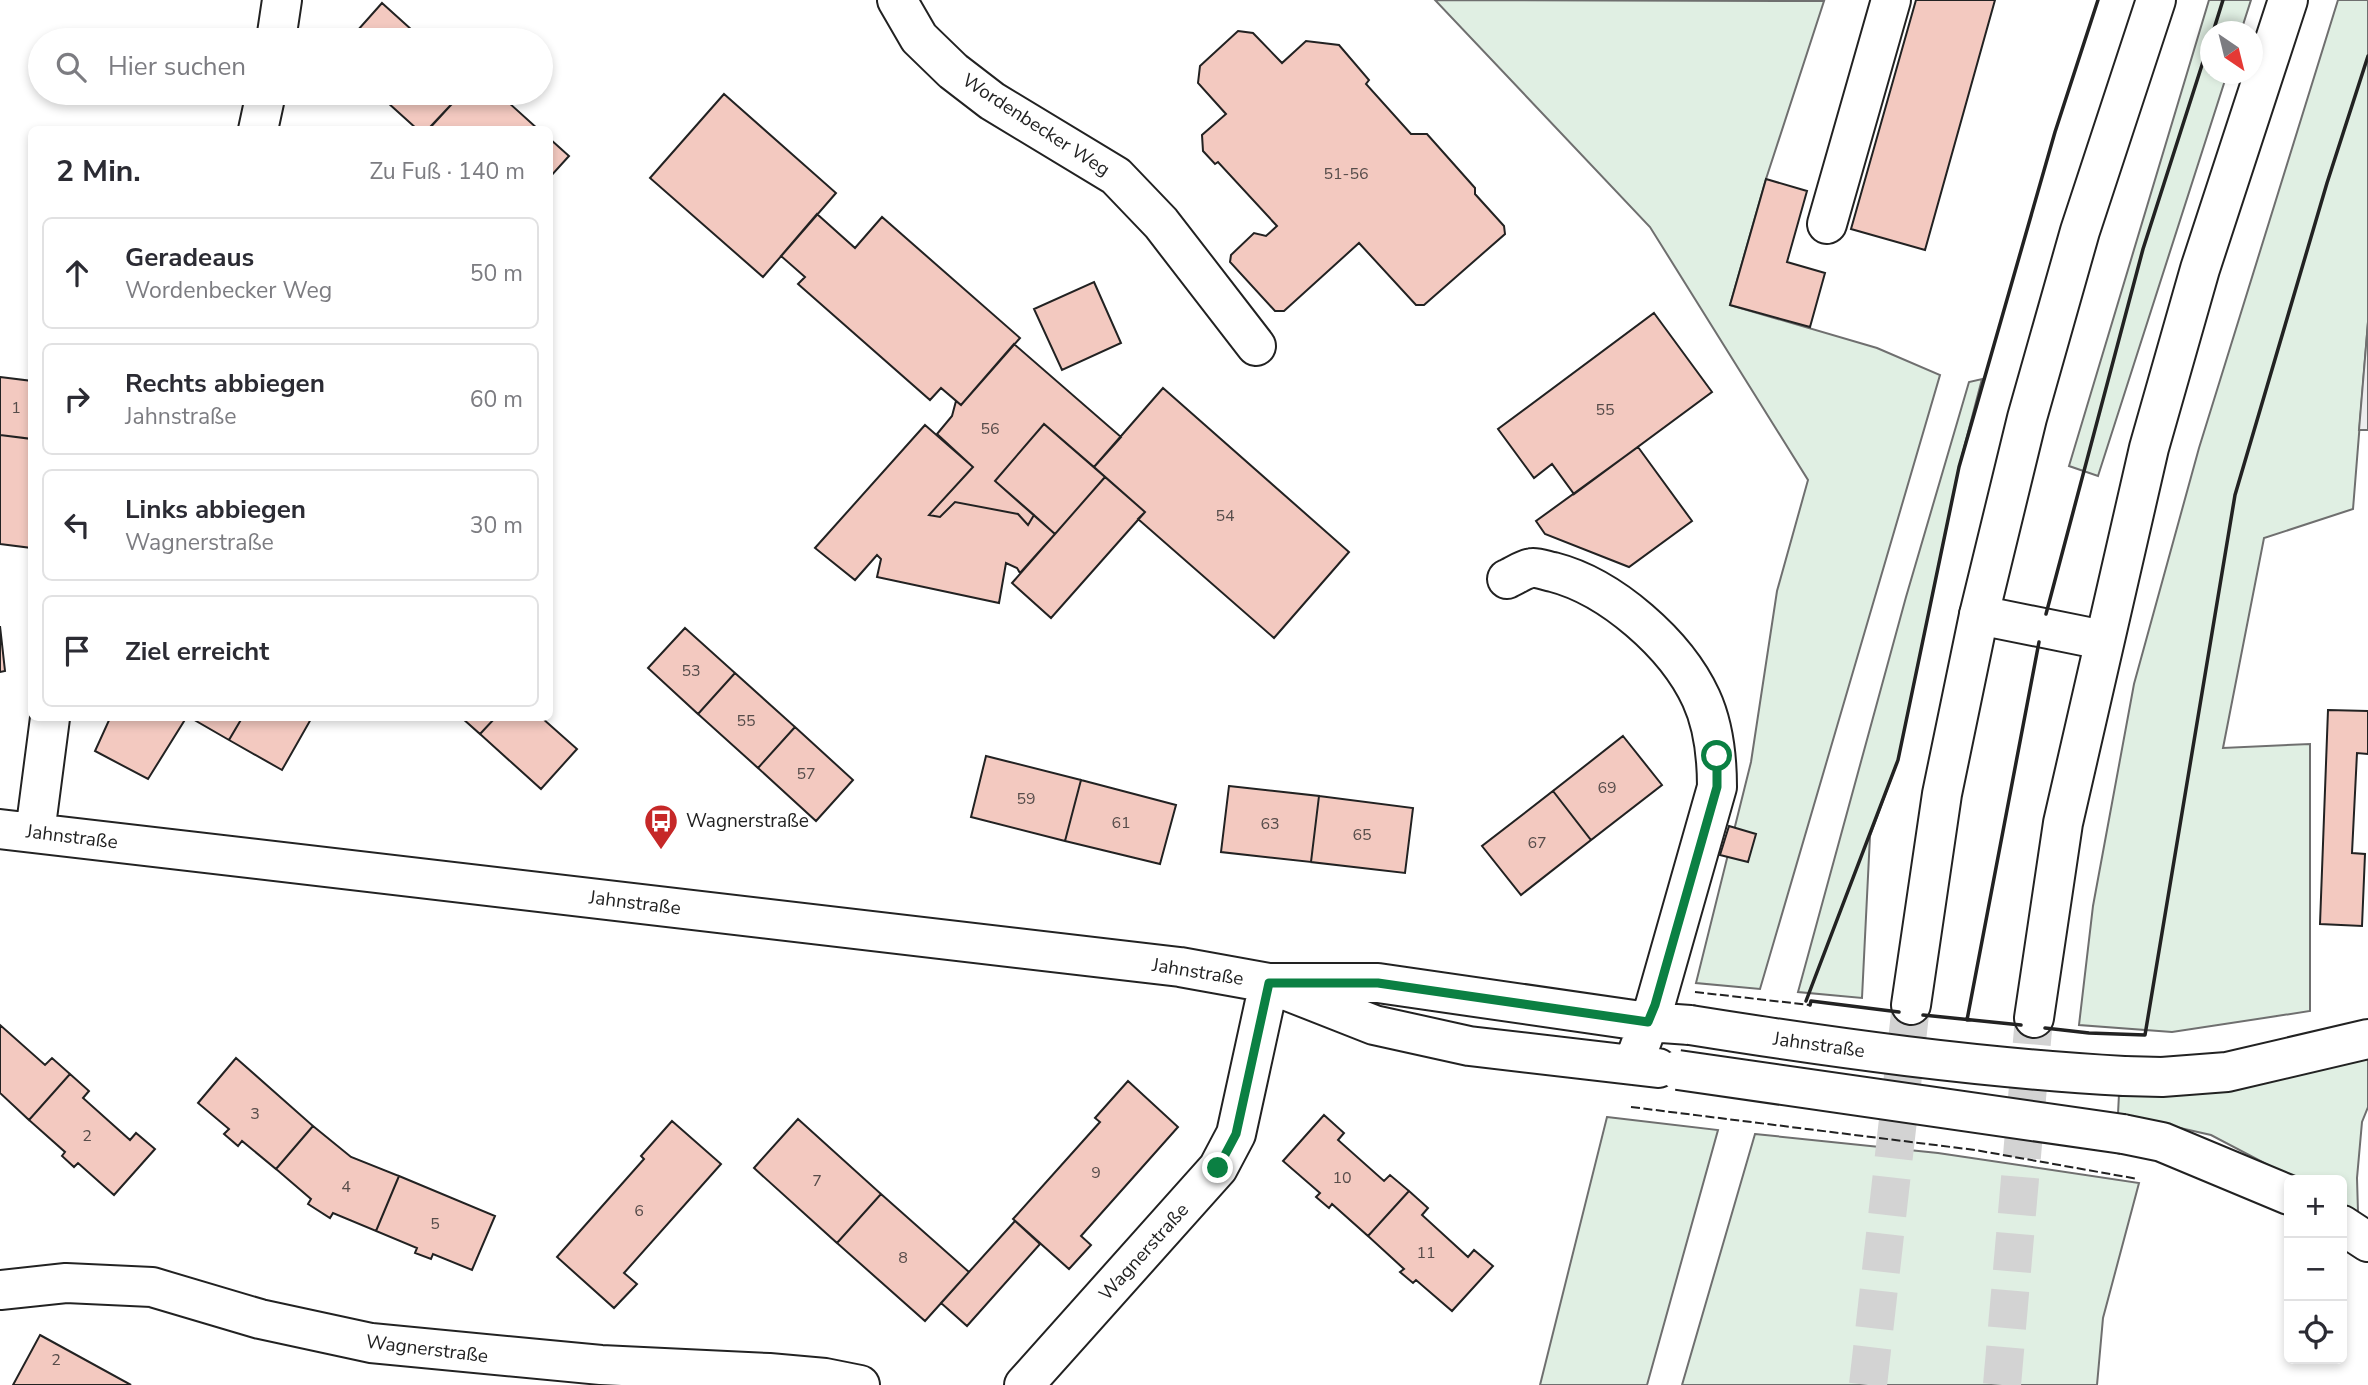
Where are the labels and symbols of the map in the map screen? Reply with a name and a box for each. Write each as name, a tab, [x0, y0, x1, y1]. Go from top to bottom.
north arrow	[2200, 21, 2263, 84]
street label: Wordenbecker Weg	[957, 68, 1115, 182]
house number: 51-56	[1323, 163, 1369, 185]
house number: 1	[11, 397, 21, 419]
house number: 55	[1595, 399, 1615, 421]
house number: 56	[980, 418, 1000, 440]
house number: 54	[1215, 505, 1235, 527]
house number: 53	[681, 660, 701, 682]
house number: 55	[736, 710, 756, 732]
route start	[1701, 740, 1732, 771]
house number: 57	[796, 763, 816, 785]
house number: 69	[1597, 777, 1617, 799]
house number: 59	[1016, 788, 1036, 810]
bus stop icon: Wagnerstraße	[642, 802, 680, 851]
place label: Wagnerstraße	[686, 808, 809, 834]
house number: 61	[1111, 812, 1131, 834]
house number: 63	[1260, 813, 1280, 835]
street label: Jahnstraße	[24, 818, 119, 856]
house number: 65	[1352, 824, 1372, 846]
house number: 67	[1527, 832, 1547, 854]
street label: Jahnstraße	[587, 884, 682, 922]
street label: Jahnstraße	[1150, 952, 1246, 992]
street label: Jahnstraße	[1771, 1026, 1866, 1064]
house number: 3	[250, 1103, 260, 1125]
house number: 2	[82, 1125, 92, 1147]
route end	[1202, 1152, 1233, 1183]
house number: 9	[1091, 1162, 1101, 1184]
house number: 10	[1332, 1167, 1352, 1189]
house number: 7	[812, 1170, 822, 1192]
house number: 4	[341, 1176, 351, 1198]
street label: Wagnerstraße	[1093, 1198, 1195, 1306]
house number: 6	[634, 1200, 644, 1222]
house number: 5	[430, 1213, 440, 1235]
house number: 11	[1416, 1242, 1436, 1264]
house number: 8	[898, 1247, 908, 1269]
street label: Wagnerstraße	[364, 1329, 490, 1369]
house number: 2	[51, 1349, 61, 1371]

